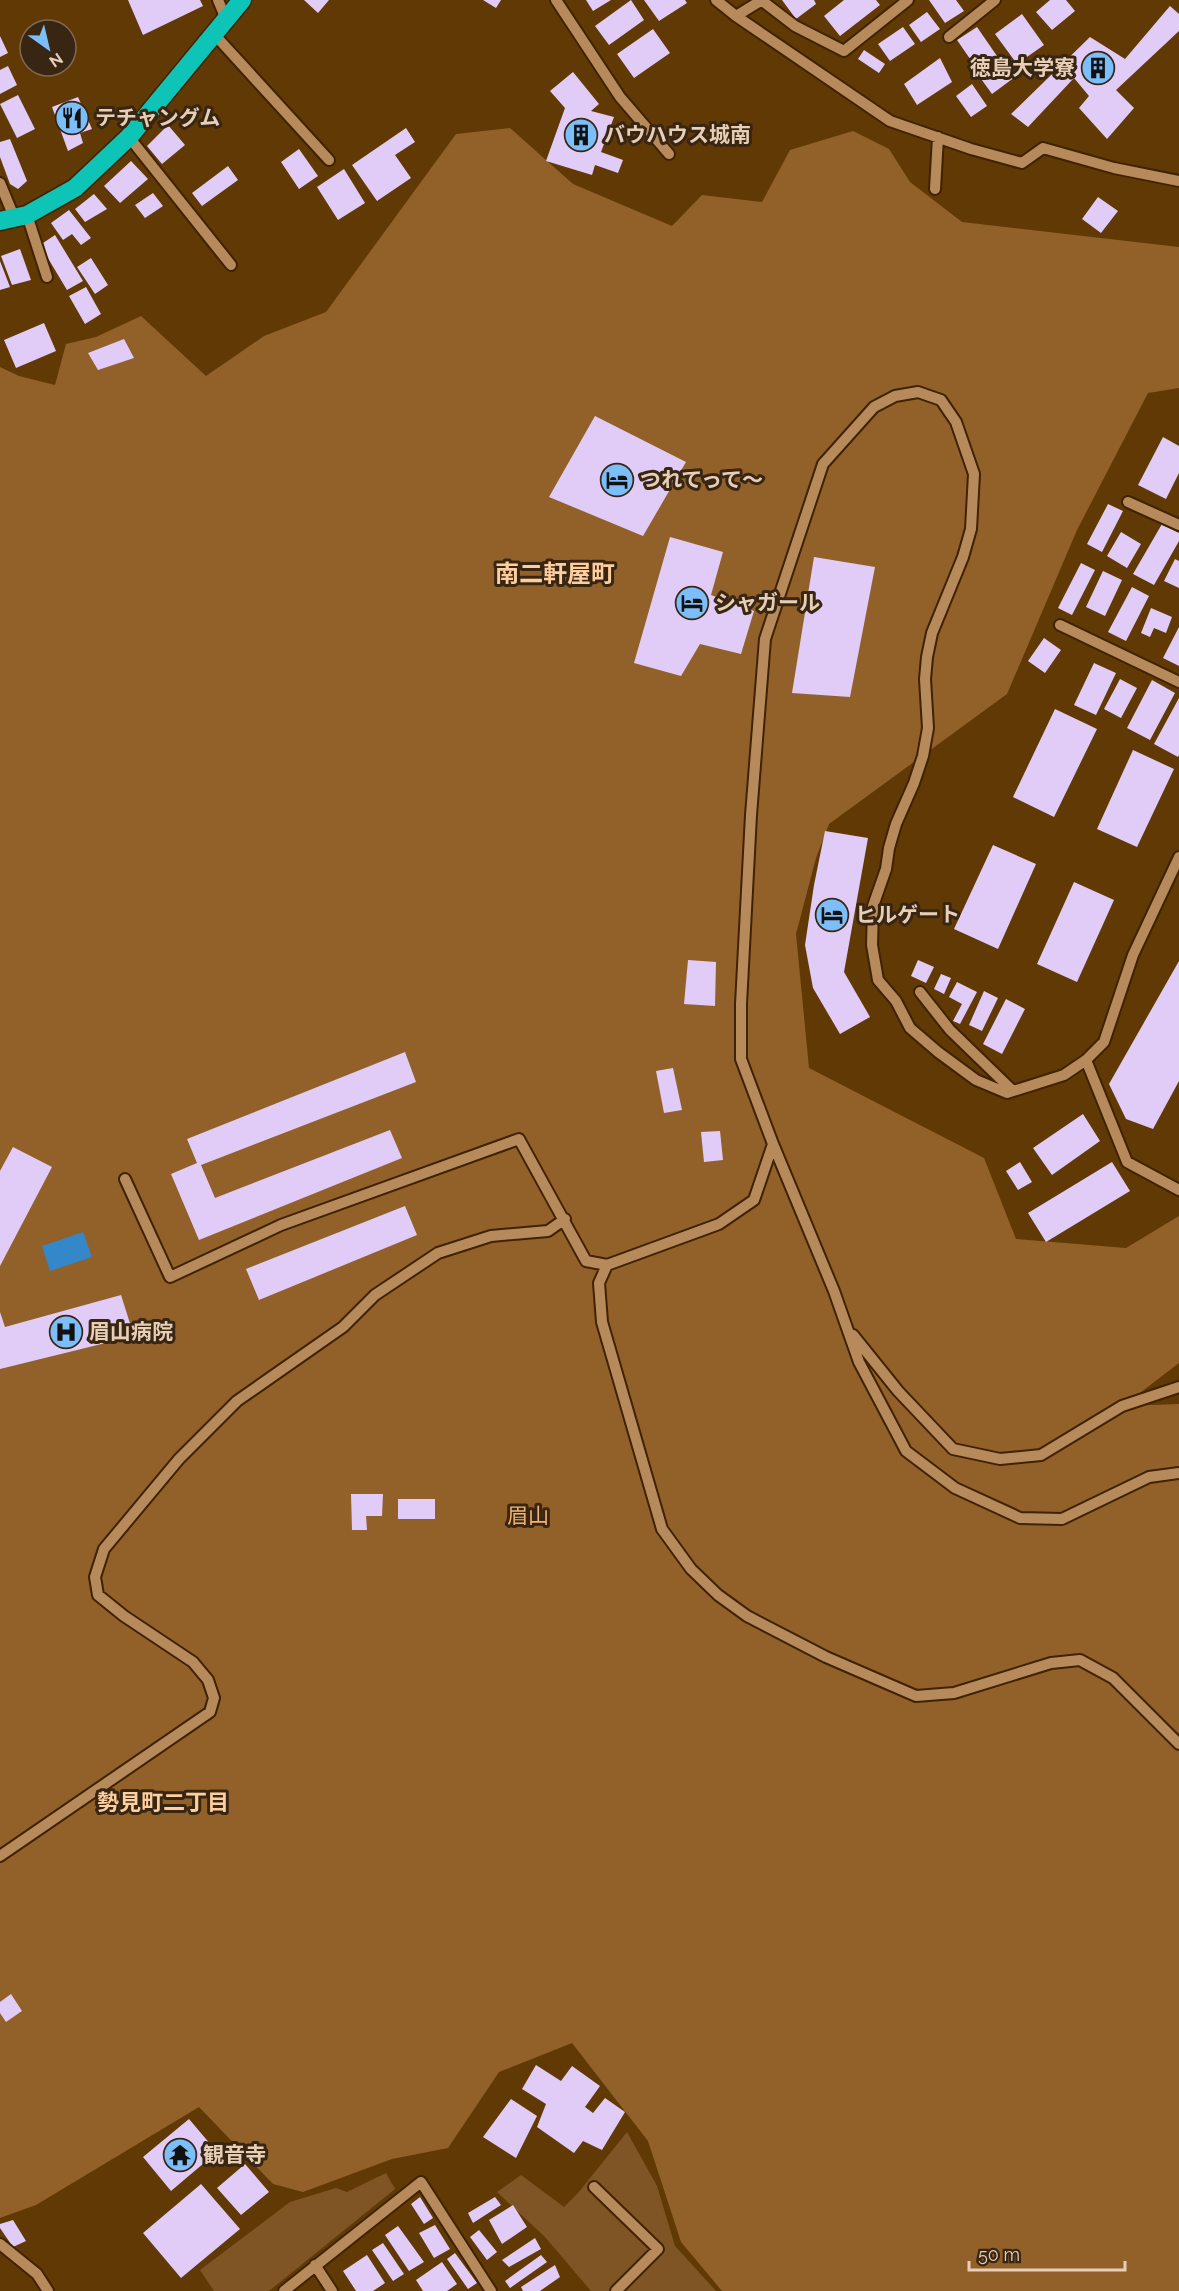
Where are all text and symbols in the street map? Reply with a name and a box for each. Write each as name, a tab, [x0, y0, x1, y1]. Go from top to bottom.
north arrow	[18, 18, 78, 78]
text: N	[46, 49, 66, 71]
building icon: 徳島大学寮	[1080, 50, 1116, 86]
place label: 徳島大学寮	[970, 55, 1075, 80]
restaurant icon: テチャングム	[54, 100, 90, 136]
place label: テチャングム	[95, 105, 220, 130]
building icon: バウハウス城南	[563, 117, 599, 153]
place label: バウハウス城南	[604, 122, 751, 147]
hotel icon: つれてって～	[599, 462, 635, 498]
place label: つれてって～	[640, 467, 763, 492]
district label: 南二軒屋町	[495, 559, 615, 588]
hotel icon: シャガール	[674, 585, 710, 621]
place label: シャガール	[715, 590, 820, 615]
hotel icon: ヒルゲート	[814, 897, 850, 933]
place label: ヒルゲート	[855, 902, 960, 927]
hospital icon: 眉山病院	[48, 1314, 84, 1350]
place label: 眉山病院	[89, 1319, 173, 1344]
park label: 眉山	[507, 1503, 549, 1528]
district label: 勢見町二丁目	[97, 1789, 229, 1815]
temple icon: 観音寺	[162, 2137, 198, 2173]
place label: 観音寺	[203, 2142, 266, 2167]
scale bar	[969, 2234, 1125, 2272]
text: 50 m	[978, 2244, 1020, 2265]

